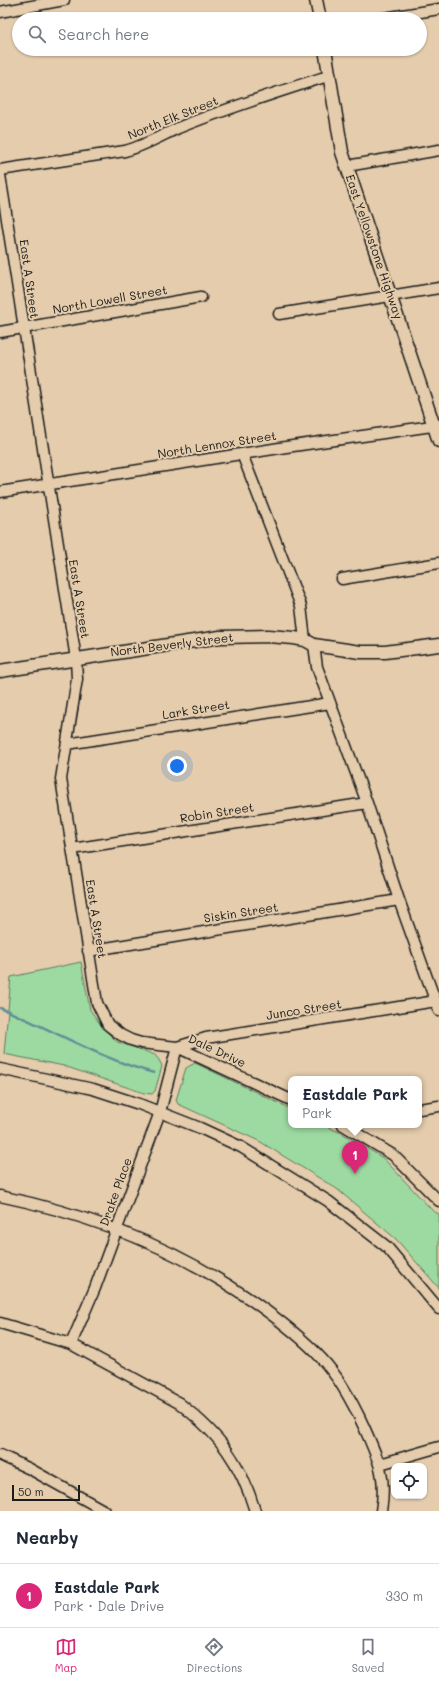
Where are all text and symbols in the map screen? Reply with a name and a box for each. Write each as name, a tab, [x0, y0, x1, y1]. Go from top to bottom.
search box	[12, 12, 427, 56]
icon: search	[26, 23, 48, 45]
text: Search here	[58, 24, 149, 44]
street label: North Elk Street	[125, 92, 220, 143]
street label: East Yellowstone Highway	[343, 172, 407, 321]
street label: East A Street	[17, 238, 43, 319]
street label: North Lowell Street	[51, 281, 168, 317]
street label: North Lennox Street	[156, 427, 277, 461]
street label: East A Street	[66, 558, 94, 639]
street label: North Beverly Street	[109, 629, 234, 659]
street label: Lark Street	[161, 696, 231, 722]
your location	[167, 756, 187, 776]
street label: Robin Street	[179, 798, 255, 826]
street label: East A Street	[83, 878, 111, 959]
street label: Siskin Street	[203, 898, 279, 926]
street label: Junco Street	[265, 995, 343, 1023]
street label: Dale Drive	[186, 1030, 249, 1070]
popup	[288, 1076, 422, 1128]
text: Eastdale Park	[302, 1084, 408, 1104]
text: Park	[302, 1104, 332, 1121]
pin: 1	[342, 1141, 368, 1174]
street label: Drake Place	[95, 1155, 135, 1228]
map controls	[391, 1463, 427, 1499]
button: locate	[391, 1463, 427, 1499]
scale bar	[12, 1483, 80, 1502]
text: 50 m	[18, 1484, 44, 1499]
text: Nearby	[16, 1526, 78, 1548]
text: Eastdale Park	[54, 1577, 159, 1597]
text: 1	[26, 1587, 32, 1604]
text: 330 m	[385, 1587, 423, 1604]
text: Park · Dale Drive	[54, 1597, 164, 1614]
tab: Map	[55, 1636, 77, 1675]
tab: Directions	[186, 1636, 242, 1675]
tab: Saved	[352, 1636, 384, 1675]

